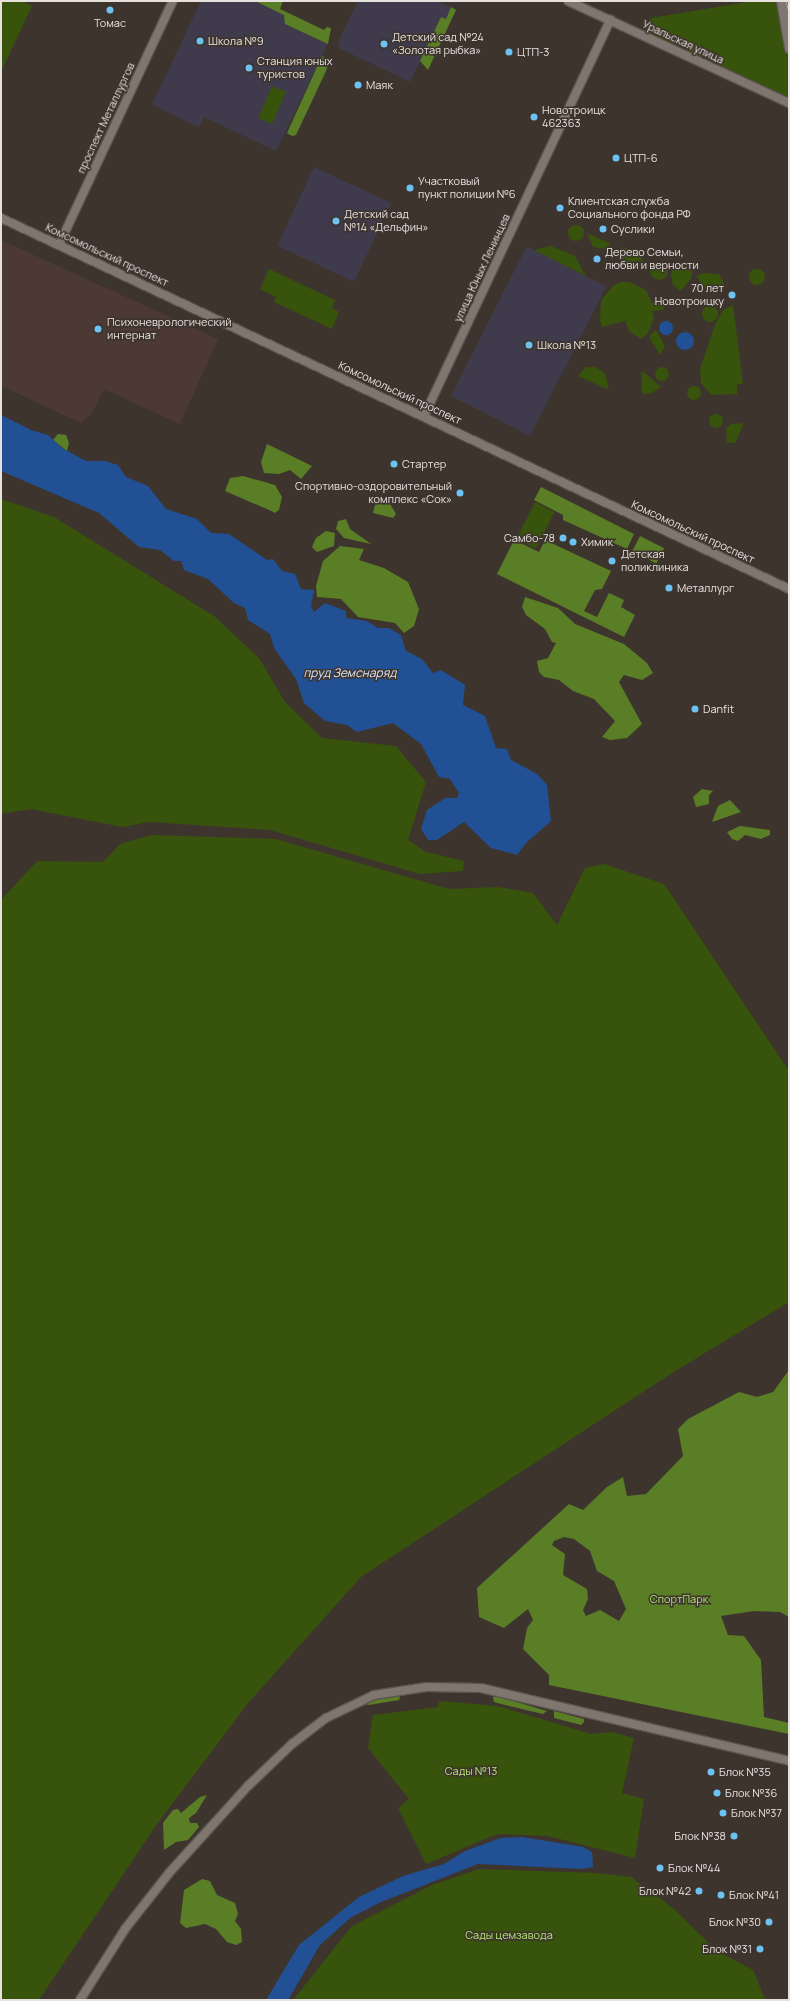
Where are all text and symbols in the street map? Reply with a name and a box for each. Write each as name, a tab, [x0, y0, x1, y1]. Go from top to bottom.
marker: Томас	[105, 5, 115, 15]
place label: Томас	[94, 16, 126, 30]
street label: Уральская улица	[640, 17, 726, 67]
place label: Детский сад №24 «Золотая рыбка»	[392, 31, 484, 57]
place label: Школа №9	[208, 34, 263, 48]
marker: Школа №9	[195, 36, 205, 46]
marker: Детский сад №24 «Золотая рыбка»	[379, 39, 389, 49]
place label: ЦТП-3	[517, 45, 549, 59]
marker: ЦТП-3	[504, 47, 514, 57]
place label: Станция юных туристов	[257, 55, 333, 81]
street label: проспект Металлургов	[75, 61, 137, 175]
marker: Станция юных туристов	[244, 63, 254, 73]
place label: Маяк	[366, 78, 393, 92]
marker: Маяк	[353, 80, 363, 90]
place label: Новотроицк 462363	[542, 104, 605, 130]
marker: Новотроицк 462363	[529, 112, 539, 122]
place label: ЦТП-6	[624, 151, 657, 165]
marker: ЦТП-6	[611, 153, 621, 163]
place label: Участковый пункт полиции №6	[418, 175, 516, 201]
marker: Участковый пункт полиции №6	[405, 183, 415, 193]
place label: Клиентская служба Социального фонда РФ	[568, 195, 691, 221]
marker: Клиентская служба Социального фонда РФ	[555, 203, 565, 213]
place label: Детский сад №14 «Дельфин»	[344, 208, 428, 234]
street label: улица Юных Ленинцев	[451, 212, 513, 324]
marker: Детский сад №14 «Дельфин»	[331, 216, 341, 226]
street label: Комсомольский проспект	[43, 221, 171, 289]
place label: Суслики	[611, 222, 655, 236]
marker: Суслики	[598, 224, 608, 234]
place label: Дерево Семьи, любви и верности	[605, 246, 699, 272]
marker: Дерево Семьи, любви и верности	[592, 254, 602, 264]
place label: 70 лет Новотроицку	[655, 282, 724, 308]
marker: 70 лет Новотроицку	[727, 290, 737, 300]
place label: Психоневрологический интернат	[107, 316, 232, 342]
marker: Психоневрологический интернат	[92, 323, 104, 335]
place label: Школа №13	[537, 338, 596, 352]
marker: Школа №13	[524, 340, 534, 350]
street label: Комсомольский проспект	[336, 359, 464, 427]
place label: Стартер	[402, 457, 446, 471]
marker: Стартер	[389, 459, 399, 469]
place label: Спортивно-оздоровительный комплекс «Сок»	[295, 480, 452, 506]
marker: Спортивно-оздоровительный комплекс «Сок»	[455, 488, 465, 498]
street label: Комсомольский проспект	[629, 498, 757, 566]
place label: Самбо-78	[504, 531, 555, 545]
marker: Самбо-78	[558, 533, 568, 543]
place label: Химик	[581, 535, 613, 549]
marker: Химик	[568, 537, 578, 547]
place label: Детская поликлиника	[621, 548, 689, 574]
marker: Детская поликлиника	[606, 555, 618, 567]
place label: Металлург	[677, 581, 734, 595]
marker: Металлург	[664, 583, 674, 593]
water label: пруд Земснаряд	[304, 666, 396, 680]
place label: Danfit	[703, 702, 734, 716]
marker: Danfit	[690, 704, 700, 714]
park label: СпортПарк	[650, 1592, 708, 1606]
park label: Сады №13	[445, 1764, 497, 1778]
place label: Блок №35	[719, 1765, 771, 1779]
marker: Блок №35	[706, 1767, 716, 1777]
place label: Блок №36	[725, 1786, 777, 1800]
marker: Блок №36	[712, 1788, 722, 1798]
place label: Блок №37	[731, 1806, 782, 1820]
marker: Блок №37	[718, 1808, 728, 1818]
place label: Блок №38	[674, 1829, 726, 1843]
marker: Блок №38	[729, 1831, 739, 1841]
place label: Блок №44	[668, 1861, 720, 1875]
marker: Блок №44	[655, 1863, 665, 1873]
place label: Блок №42	[639, 1884, 691, 1898]
marker: Блок №42	[694, 1886, 704, 1896]
place label: Блок №41	[729, 1888, 779, 1902]
marker: Блок №41	[716, 1890, 726, 1900]
place label: Блок №30	[709, 1915, 761, 1929]
marker: Блок №30	[764, 1917, 774, 1927]
park label: Сады цемзавода	[465, 1928, 553, 1942]
place label: Блок №31	[702, 1942, 752, 1956]
marker: Блок №31	[755, 1944, 765, 1954]

